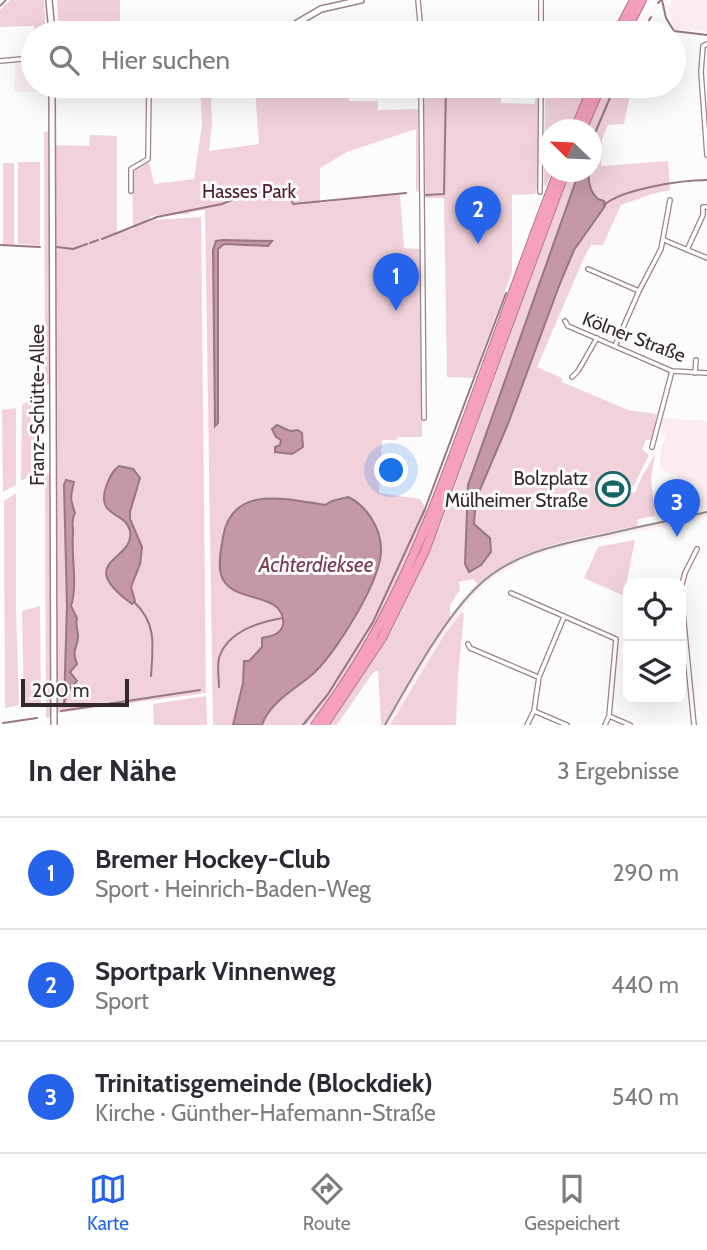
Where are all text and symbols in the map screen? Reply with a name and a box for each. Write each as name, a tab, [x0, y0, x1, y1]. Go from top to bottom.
search box	[21, 21, 686, 98]
icon: search	[45, 41, 83, 79]
text: Hier suchen	[101, 44, 230, 76]
north arrow	[539, 119, 602, 182]
park label: Hasses Park	[202, 180, 297, 203]
pin: 2	[455, 186, 501, 244]
pin: 1	[373, 253, 419, 311]
street label: Kölner Straße	[579, 307, 689, 367]
street label: Franz-Schütte-Allee	[26, 324, 49, 486]
your location	[374, 453, 408, 487]
place label: Bolzplatz Mülheimer Straße	[445, 467, 588, 512]
sports icon: Bolzplatz Mülheimer Straße	[594, 470, 632, 508]
pin: 3	[654, 479, 700, 537]
water label: Achterdieksee	[258, 552, 374, 577]
map controls	[623, 578, 686, 704]
button: locate	[623, 578, 686, 641]
button: layers	[623, 641, 686, 704]
scale bar	[21, 676, 130, 708]
text: 200 m	[32, 679, 89, 702]
text: In der Nähe	[28, 752, 177, 789]
text: 3 Ergebnisse	[557, 757, 679, 785]
text: Bremer Hockey-Club	[95, 843, 330, 875]
text: 1	[47, 859, 55, 887]
text: 290 m	[612, 859, 679, 887]
text: Sport · Heinrich-Baden-Weg	[95, 875, 371, 903]
text: Sportpark Vinnenweg	[95, 955, 336, 987]
text: 2	[45, 971, 57, 999]
text: 440 m	[611, 971, 679, 999]
text: Sport	[95, 987, 149, 1015]
text: Trinitatisgemeinde (Blockdiek)	[95, 1067, 433, 1099]
text: 3	[45, 1083, 57, 1111]
text: 540 m	[612, 1083, 679, 1111]
text: Kirche · Günther-Hafemann-Straße	[95, 1099, 436, 1127]
tab: Karte	[87, 1170, 129, 1235]
tab: Route	[303, 1170, 350, 1235]
tab: Gespeichert	[524, 1170, 620, 1235]

